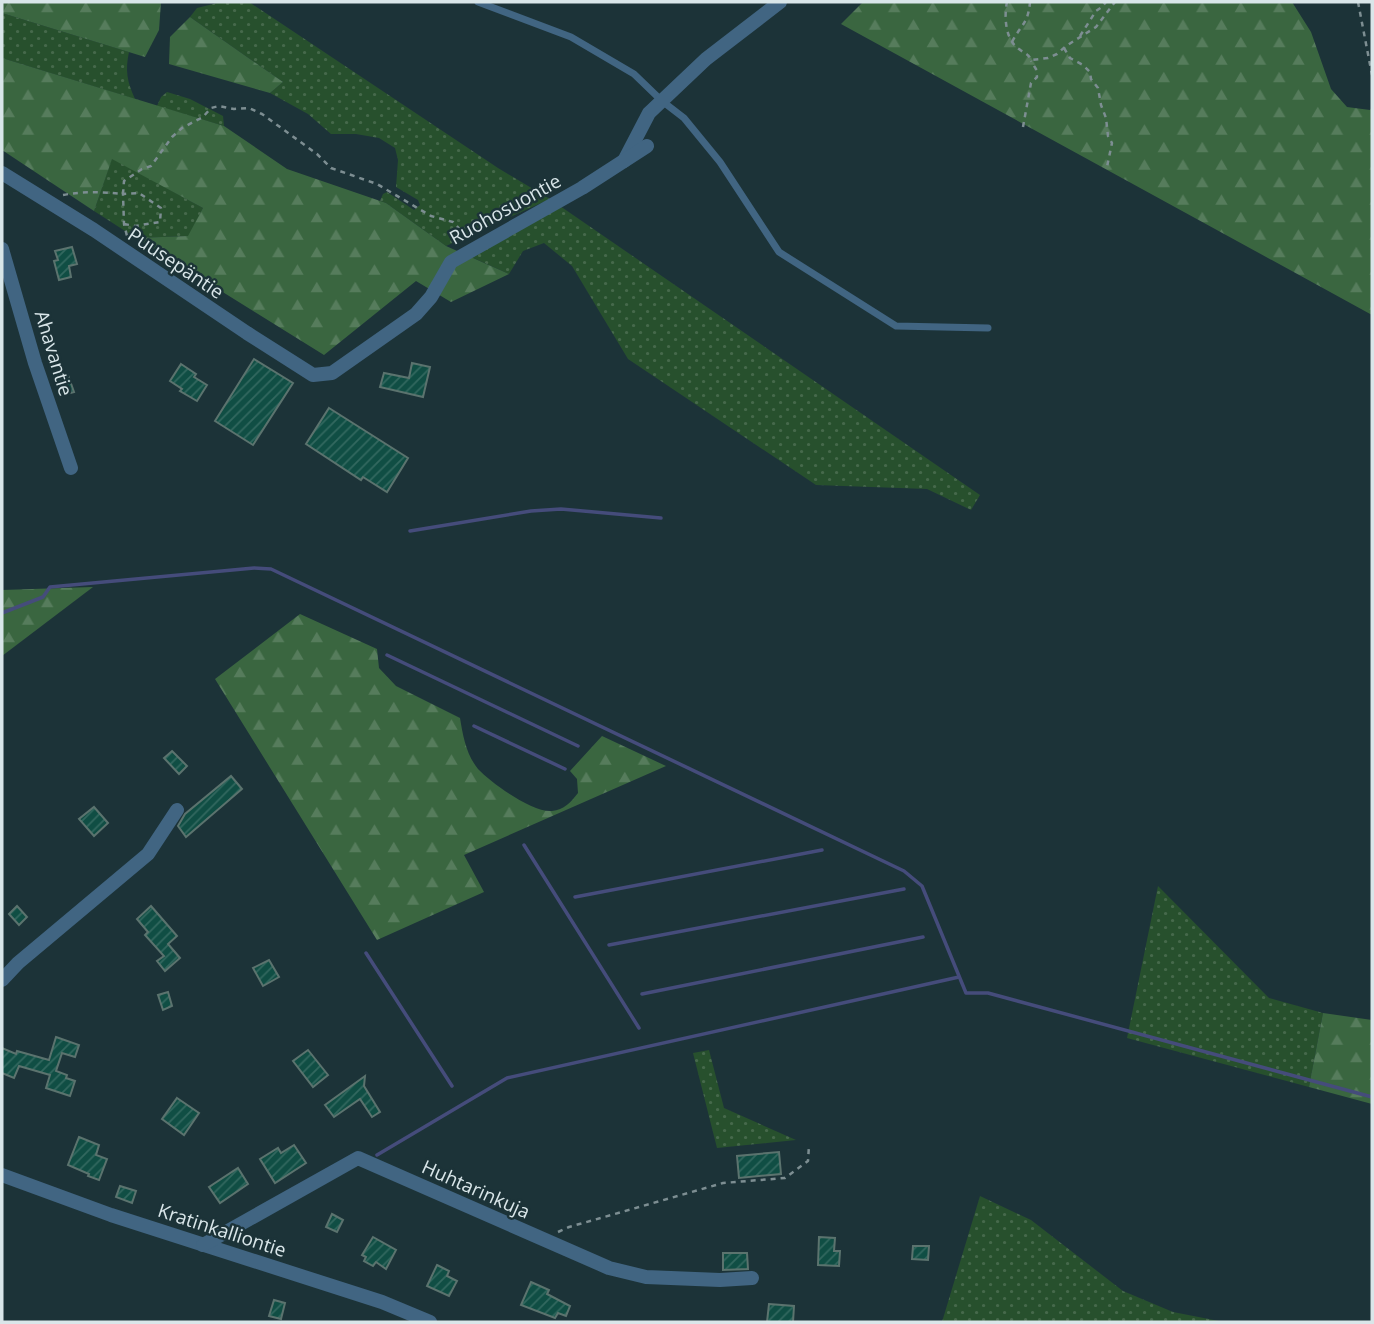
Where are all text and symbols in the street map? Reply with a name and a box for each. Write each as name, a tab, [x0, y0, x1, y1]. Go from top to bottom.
street label: Ruohosuontie	[445, 168, 565, 250]
street label: Puusepäntie	[123, 221, 229, 305]
street label: Ahavantie	[29, 307, 79, 399]
street label: Huhtarinkuja	[418, 1154, 534, 1224]
street label: Kratinkalliontie	[155, 1197, 289, 1263]

